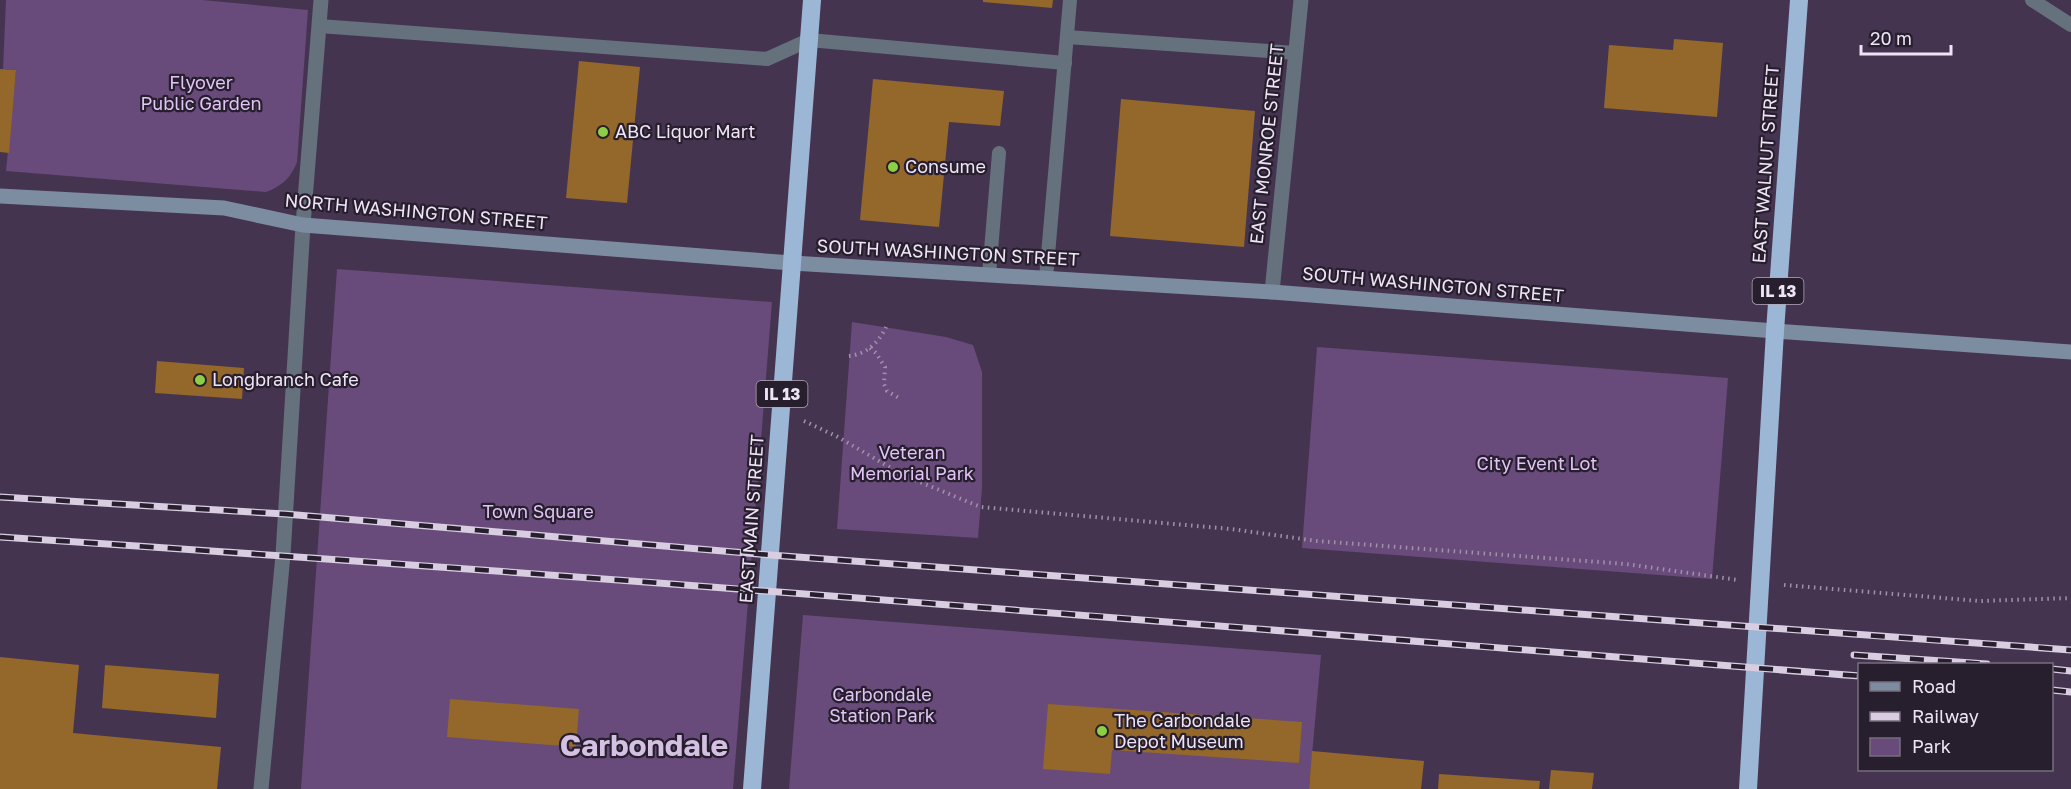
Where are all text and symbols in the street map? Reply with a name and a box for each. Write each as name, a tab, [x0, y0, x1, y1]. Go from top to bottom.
scale bar	[1861, 18, 1951, 56]
text: 20 m	[1870, 27, 1912, 49]
street label: EAST MONROE STREET	[1245, 43, 1287, 245]
street label: EAST WALNUT STREET	[1747, 64, 1783, 264]
park label: Flyover Public Garden	[141, 71, 261, 114]
place label: ABC Liquor Mart	[615, 120, 755, 142]
marker: ABC Liquor Mart	[596, 125, 610, 139]
place label: Consume	[905, 155, 986, 177]
marker: Consume	[886, 160, 900, 174]
street label: NORTH WASHINGTON STREET	[284, 189, 548, 233]
street label: SOUTH WASHINGTON STREET	[816, 234, 1080, 270]
street label: SOUTH WASHINGTON STREET	[1301, 262, 1565, 306]
road number: IL 13	[1752, 278, 1804, 304]
place label: Longbranch Cafe	[212, 368, 359, 390]
marker: Longbranch Cafe	[193, 373, 207, 387]
road number: IL 13	[756, 381, 808, 407]
street label: EAST MAIN STREET	[734, 434, 768, 604]
park label: Veteran Memorial Park	[850, 441, 974, 484]
park label: City Event Lot	[1477, 452, 1597, 474]
park label: Town Square	[482, 500, 594, 522]
legend	[1858, 663, 2053, 771]
text: Road	[1912, 675, 1956, 697]
park label: Carbondale Station Park	[829, 683, 935, 726]
text: Railway	[1912, 705, 1979, 727]
place label: The Carbondale Depot Museum	[1114, 709, 1251, 752]
marker: The Carbondale Depot Museum	[1095, 724, 1109, 738]
district label: Carbondale	[560, 727, 728, 763]
text: Park	[1912, 735, 1951, 757]

